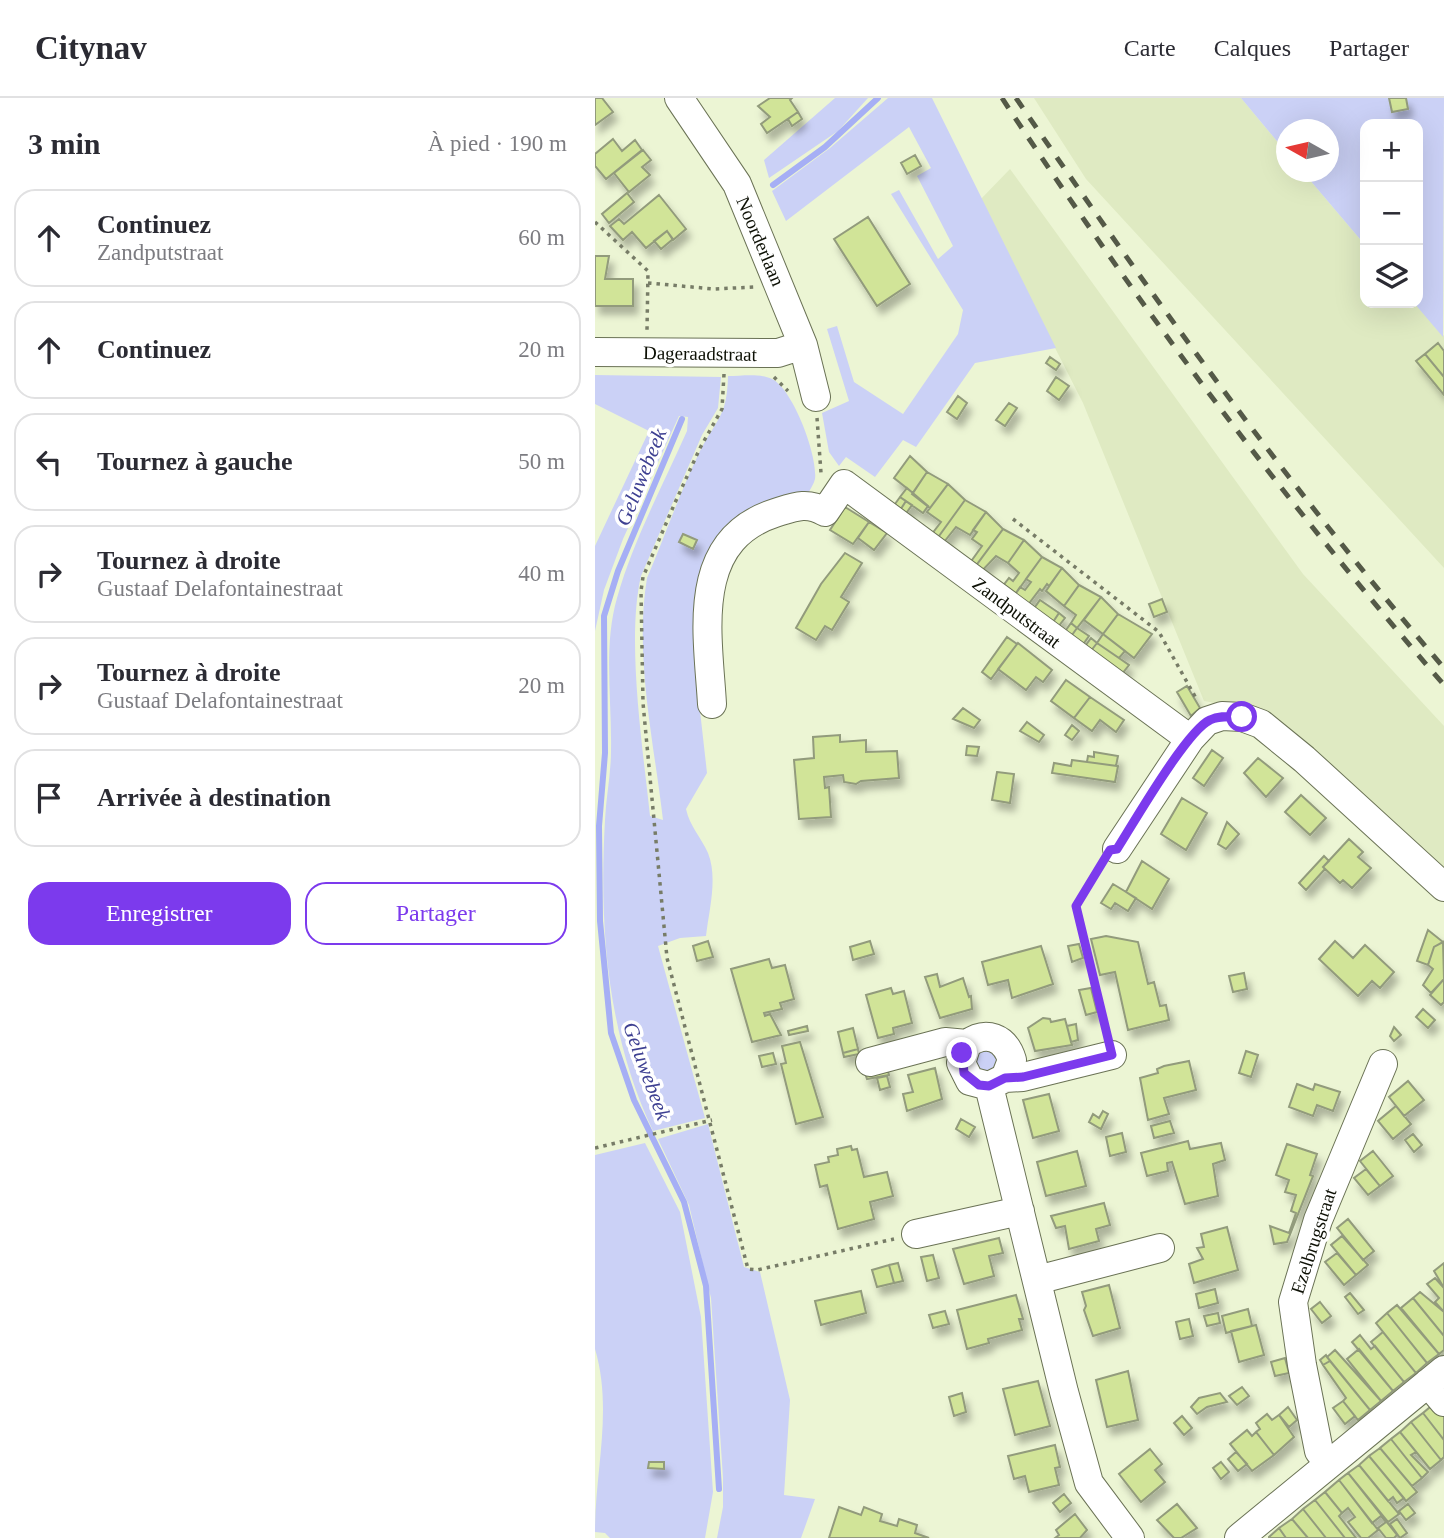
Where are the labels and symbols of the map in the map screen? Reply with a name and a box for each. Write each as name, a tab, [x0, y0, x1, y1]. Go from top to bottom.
north arrow	[1276, 119, 1339, 182]
street label: Noorderlaan	[732, 193, 789, 289]
street label: Dageraadstraat	[643, 342, 758, 365]
water label: Geluwebeek	[611, 424, 672, 529]
street label: Zandputstraat	[969, 573, 1065, 653]
route start	[1226, 701, 1257, 732]
water label: Geluwebeek	[618, 1019, 676, 1124]
route end	[946, 1037, 977, 1068]
street label: Ezelbrugstraat	[1287, 1185, 1341, 1297]

